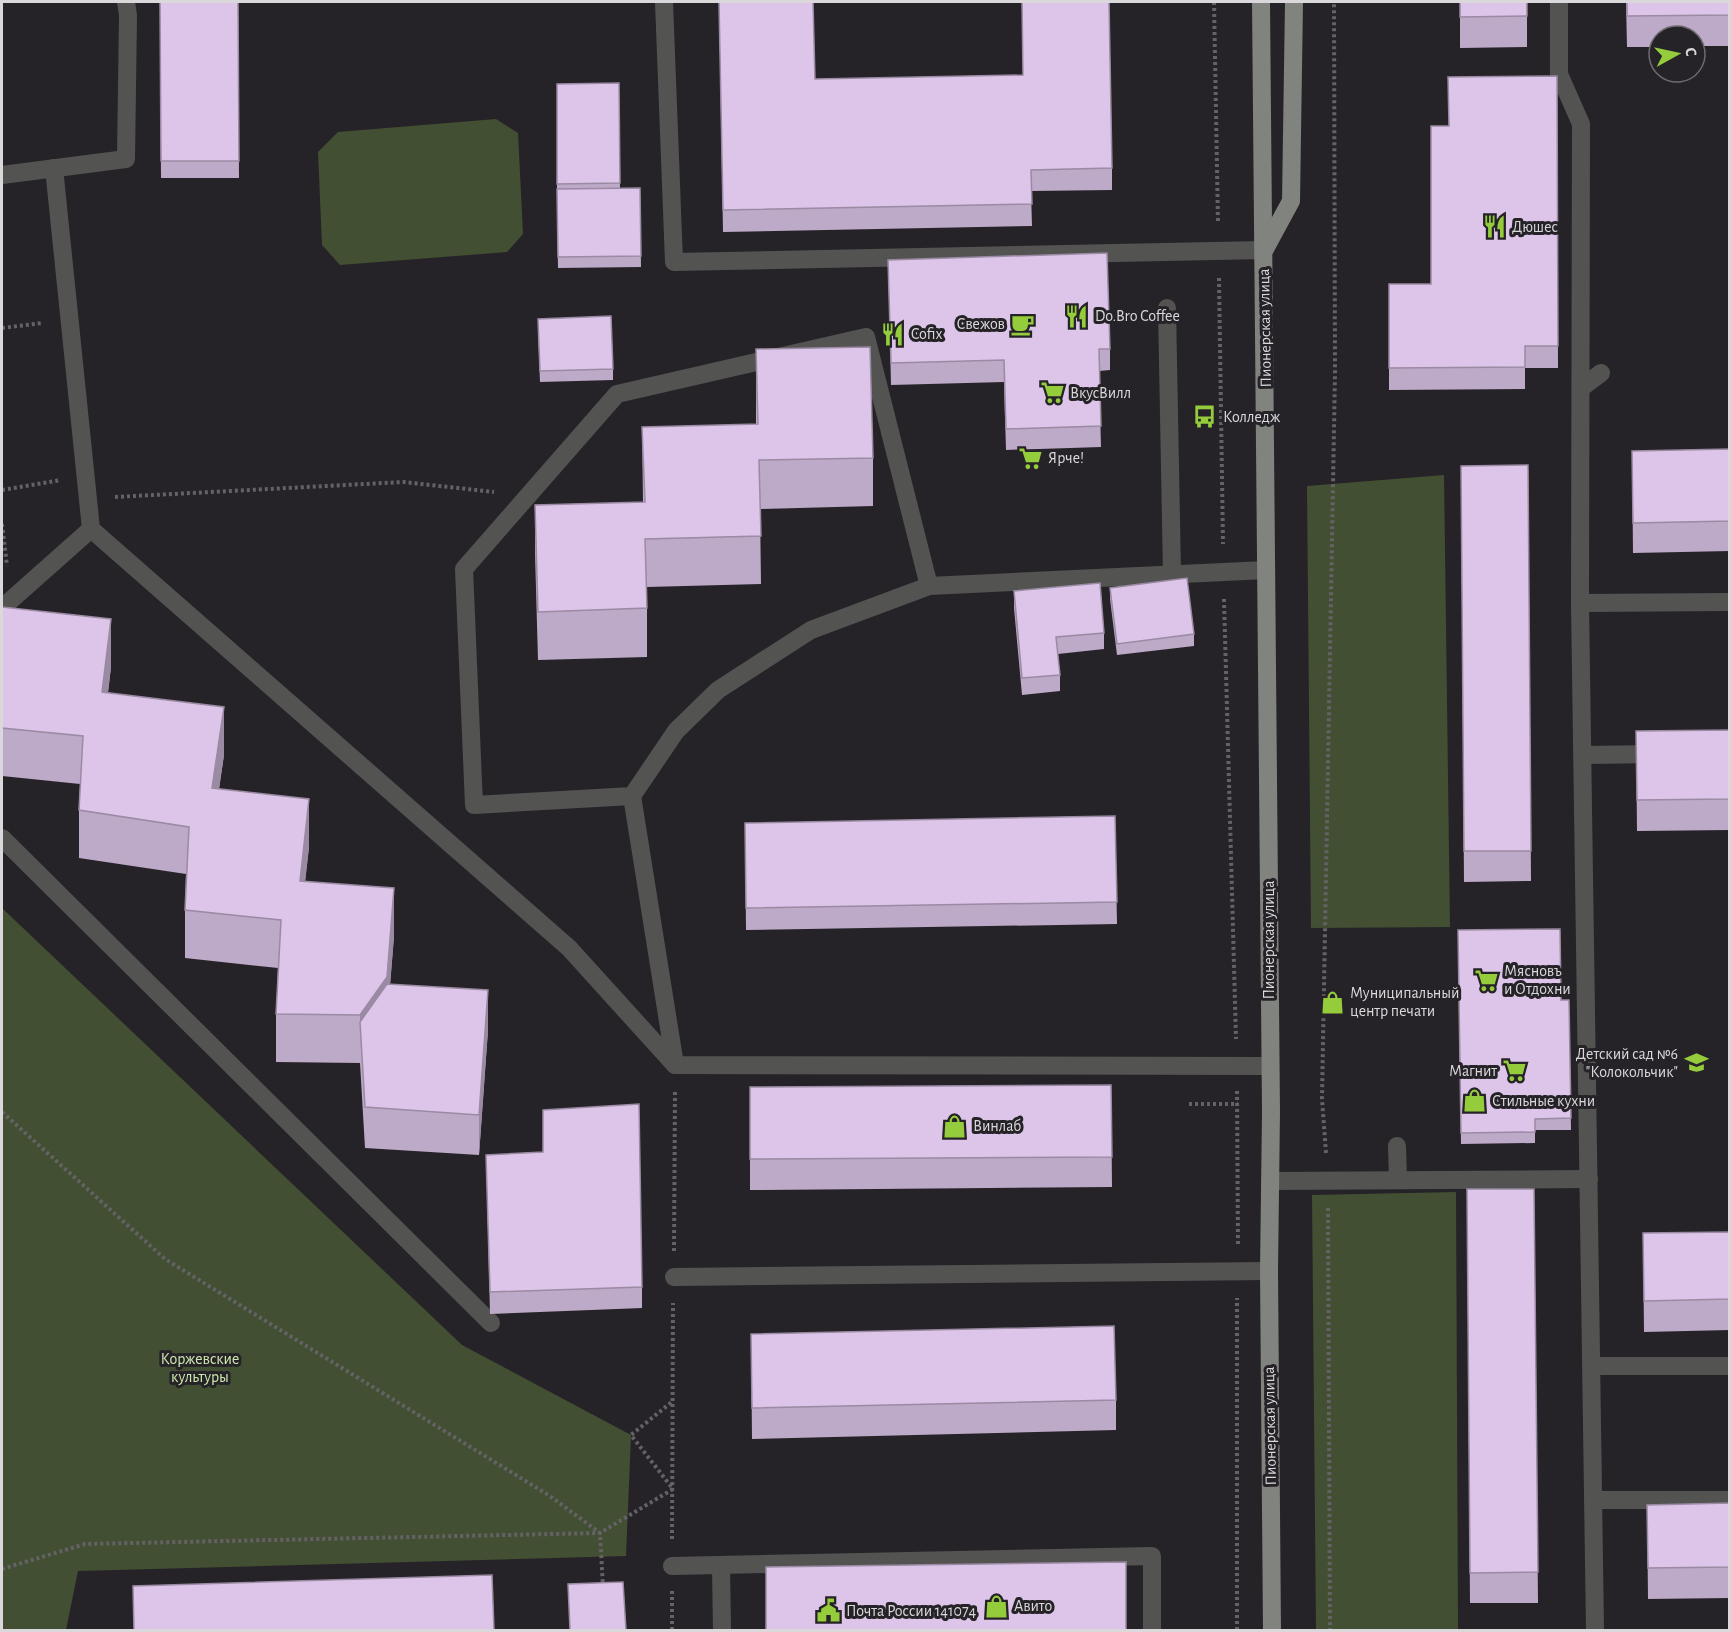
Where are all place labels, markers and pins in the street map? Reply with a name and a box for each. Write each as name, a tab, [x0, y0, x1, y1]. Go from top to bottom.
restaurant icon: Дюшес	[1481, 214, 1507, 240]
place label: Дюшес	[1512, 219, 1558, 235]
restaurant icon: Do.Bro Coffee	[1064, 303, 1090, 329]
place label: Do.Bro Coffee	[1095, 308, 1180, 324]
cafe icon: Свежов	[1010, 311, 1036, 337]
place label: Свежов	[956, 316, 1005, 332]
restaurant icon: Cofix	[880, 321, 906, 347]
place label: Cofix	[911, 326, 942, 342]
supermarket icon: ВкусВилл	[1039, 380, 1065, 406]
place label: ВкусВилл	[1070, 385, 1131, 402]
bus stop icon: Колледж	[1192, 404, 1218, 430]
place label: Колледж	[1223, 409, 1281, 425]
supermarket icon: Ярче!	[1017, 445, 1043, 471]
place label: Ярче!	[1048, 450, 1084, 466]
place label: Мясновъ и Отдохни	[1504, 963, 1571, 997]
supermarket icon: Мясновъ и Отдохни	[1473, 967, 1499, 993]
place label: Муниципальный центр печати	[1350, 985, 1459, 1019]
shop icon: Муниципальный центр печати	[1319, 989, 1345, 1015]
place label: Детский сад №6 "Колокольчик"	[1576, 1046, 1678, 1080]
school or university icon: Детский сад №6 "Колокольчик"	[1683, 1050, 1709, 1076]
supermarket icon: Магнит	[1502, 1058, 1528, 1084]
place label: Магнит	[1449, 1063, 1497, 1079]
shop icon: Стильные кухни	[1461, 1088, 1487, 1114]
place label: Стильные кухни	[1492, 1093, 1595, 1110]
shop icon: Винлаб	[942, 1113, 968, 1139]
place label: Винлаб	[973, 1118, 1021, 1134]
shop icon: Авито	[983, 1593, 1009, 1619]
public building icon: Почта России 141074	[815, 1598, 841, 1624]
place label: Авито	[1014, 1598, 1052, 1614]
place label: Почта России 141074	[846, 1603, 977, 1619]

